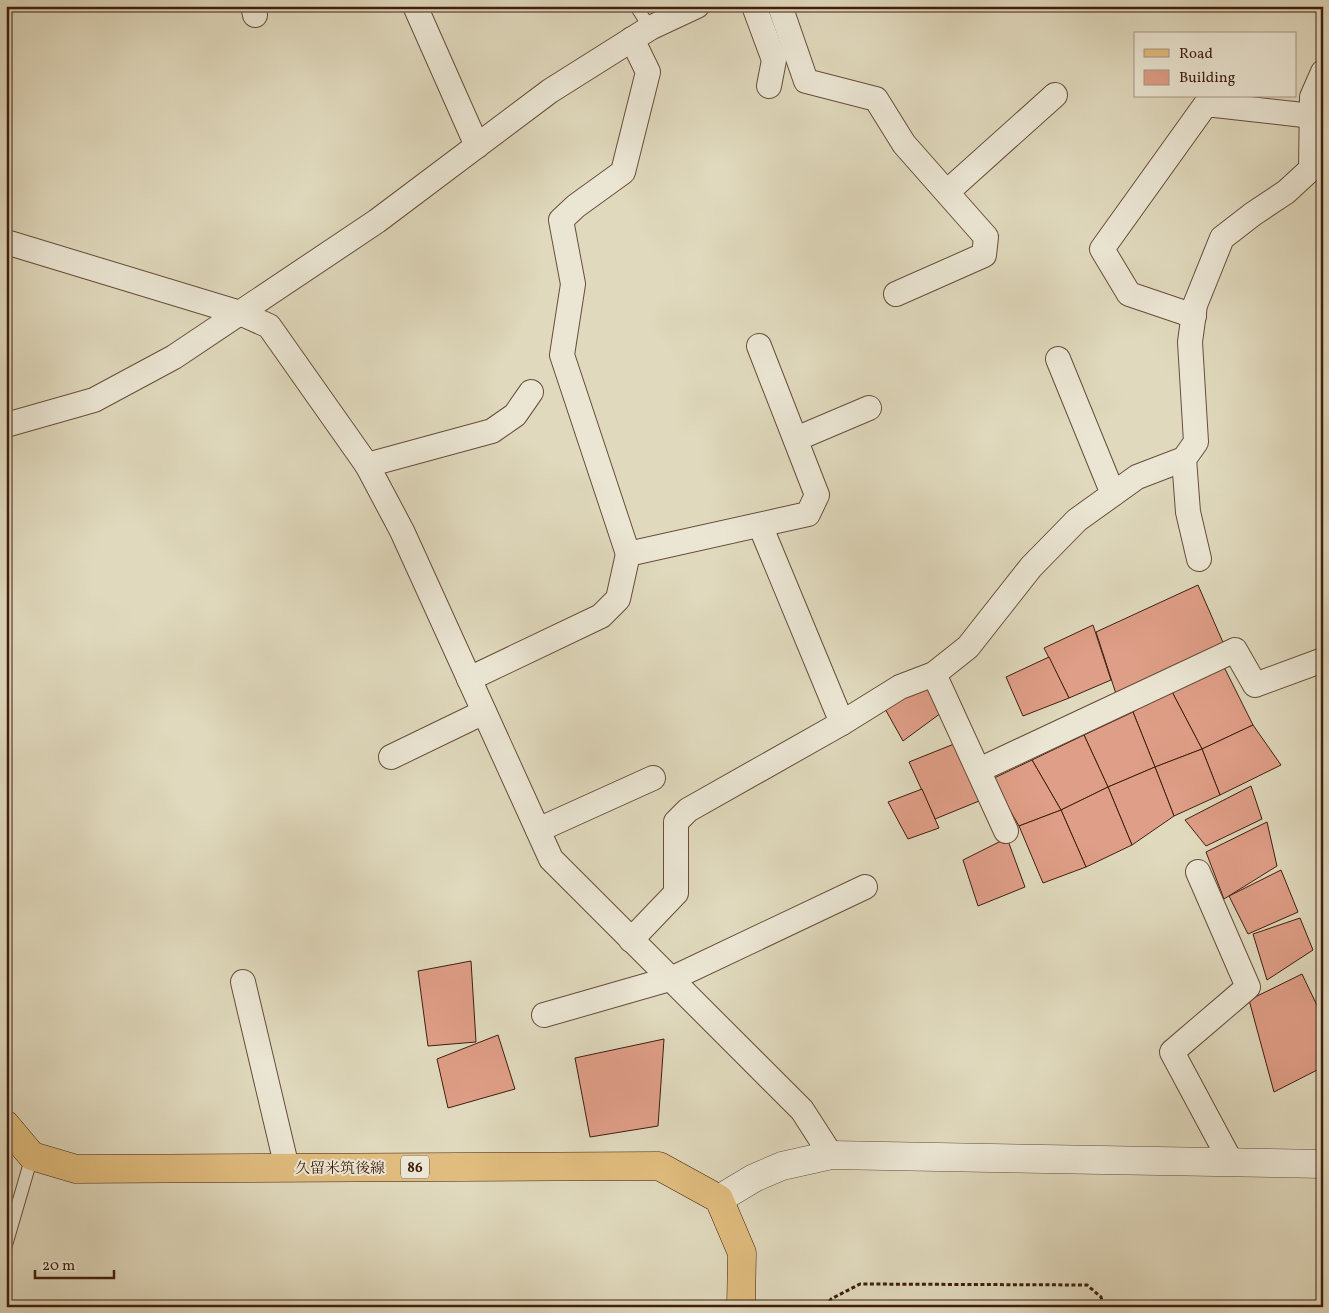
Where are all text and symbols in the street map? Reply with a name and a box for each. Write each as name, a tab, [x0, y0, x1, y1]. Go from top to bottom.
legend	[1134, 32, 1296, 98]
text: Road	[1179, 44, 1213, 65]
text: Building	[1179, 68, 1236, 89]
road number: 86	[401, 1156, 429, 1178]
street label: 久留米筑後線	[295, 1159, 385, 1180]
scale bar	[35, 1248, 114, 1280]
text: 20 m	[42, 1256, 75, 1277]

